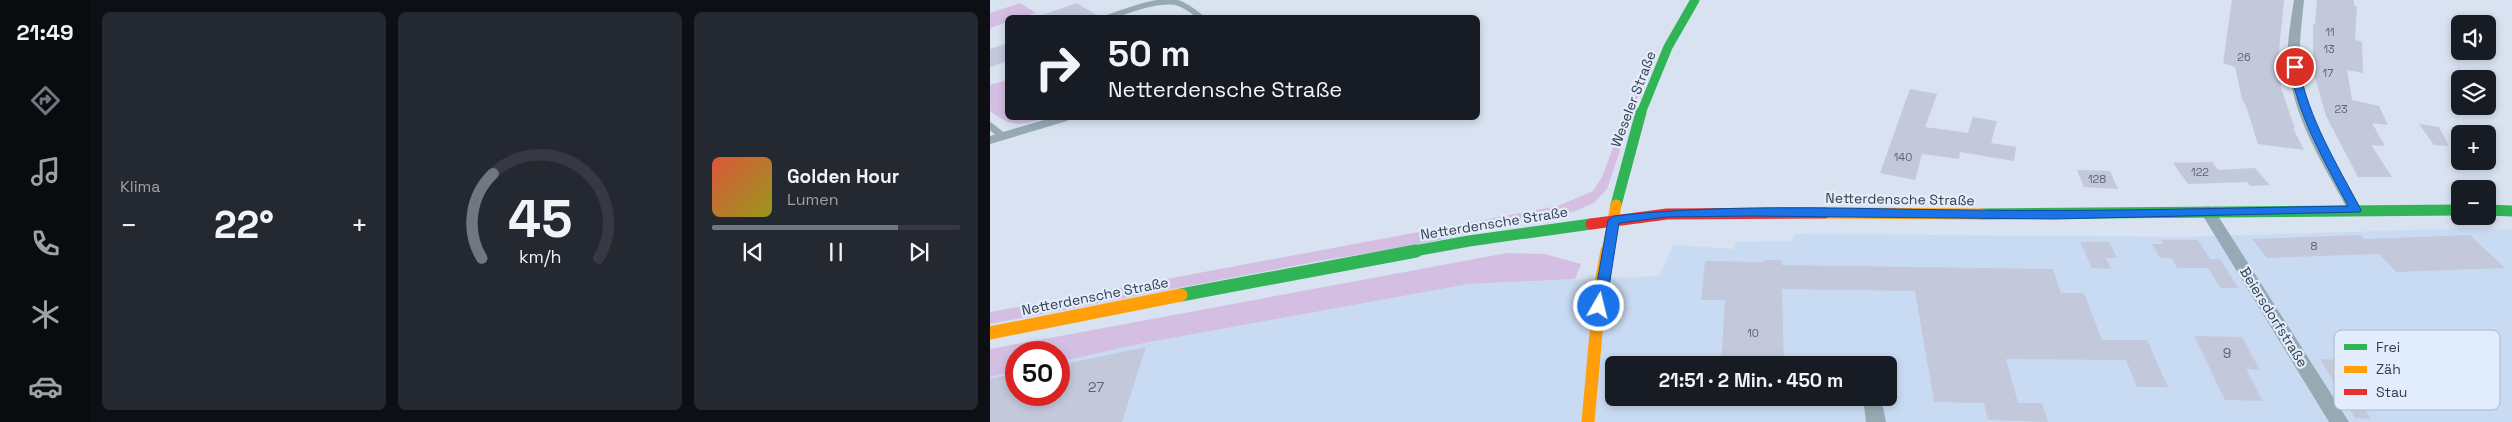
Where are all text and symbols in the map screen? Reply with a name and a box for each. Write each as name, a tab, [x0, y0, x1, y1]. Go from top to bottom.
map controls	[2451, 15, 2496, 225]
button: sound	[2451, 15, 2496, 60]
text: 21:49	[16, 18, 74, 46]
house number: 11	[2325, 25, 2335, 39]
text: 50 m	[1108, 32, 1190, 76]
icon: right	[1025, 35, 1090, 100]
house number: 13	[2323, 42, 2335, 56]
pin	[2274, 46, 2316, 88]
street label: Weseler Straße	[1606, 48, 1660, 150]
house number: 26	[2237, 50, 2251, 64]
icon: arrive	[2281, 53, 2309, 81]
house number: 17	[2323, 66, 2333, 80]
button: layers	[2451, 70, 2496, 115]
text: Netterdensche Straße	[1108, 75, 1342, 103]
icon: directions	[28, 83, 63, 118]
house number: 23	[2334, 102, 2348, 116]
button: +	[2451, 125, 2496, 170]
house number: 140	[1894, 150, 1912, 164]
icon: music	[28, 154, 63, 189]
text: Golden Hour	[787, 164, 899, 189]
house number: 122	[2191, 165, 2209, 179]
house number: 128	[2088, 172, 2106, 186]
text: Klima	[120, 176, 161, 197]
button: −	[2451, 180, 2496, 225]
text: 45	[508, 186, 572, 252]
text: Lumen	[787, 189, 839, 210]
street label: Netterdensche Straße	[1825, 189, 1975, 209]
text: 22°	[214, 201, 274, 249]
street label: Netterdensche Straße	[1419, 202, 1569, 244]
text: −	[120, 207, 137, 243]
text: +	[351, 207, 368, 243]
icon: phone	[28, 226, 63, 261]
icon: previous	[739, 238, 767, 266]
icon: pause	[822, 238, 850, 266]
icon: next	[905, 238, 933, 266]
house number: 8	[2311, 239, 2318, 253]
text: km/h	[519, 245, 561, 268]
street label: Beiersdorfstraße	[2236, 264, 2312, 370]
street label: Netterdensche Straße	[1020, 273, 1170, 319]
position arrow	[1572, 279, 1624, 331]
icon: climate	[28, 297, 63, 332]
house number: 10	[1747, 326, 1759, 340]
legend	[2334, 330, 2500, 410]
text: Frei	[2376, 338, 2400, 356]
speed limit sign: 50	[1005, 341, 1070, 406]
house number: 9	[2223, 344, 2231, 362]
text: Zäh	[2376, 360, 2401, 378]
text: 21:51 · 2 Min. · 450 m	[1659, 368, 1843, 393]
icon: car	[28, 369, 63, 404]
house number: 27	[1088, 378, 1104, 396]
text: Stau	[2376, 383, 2407, 401]

